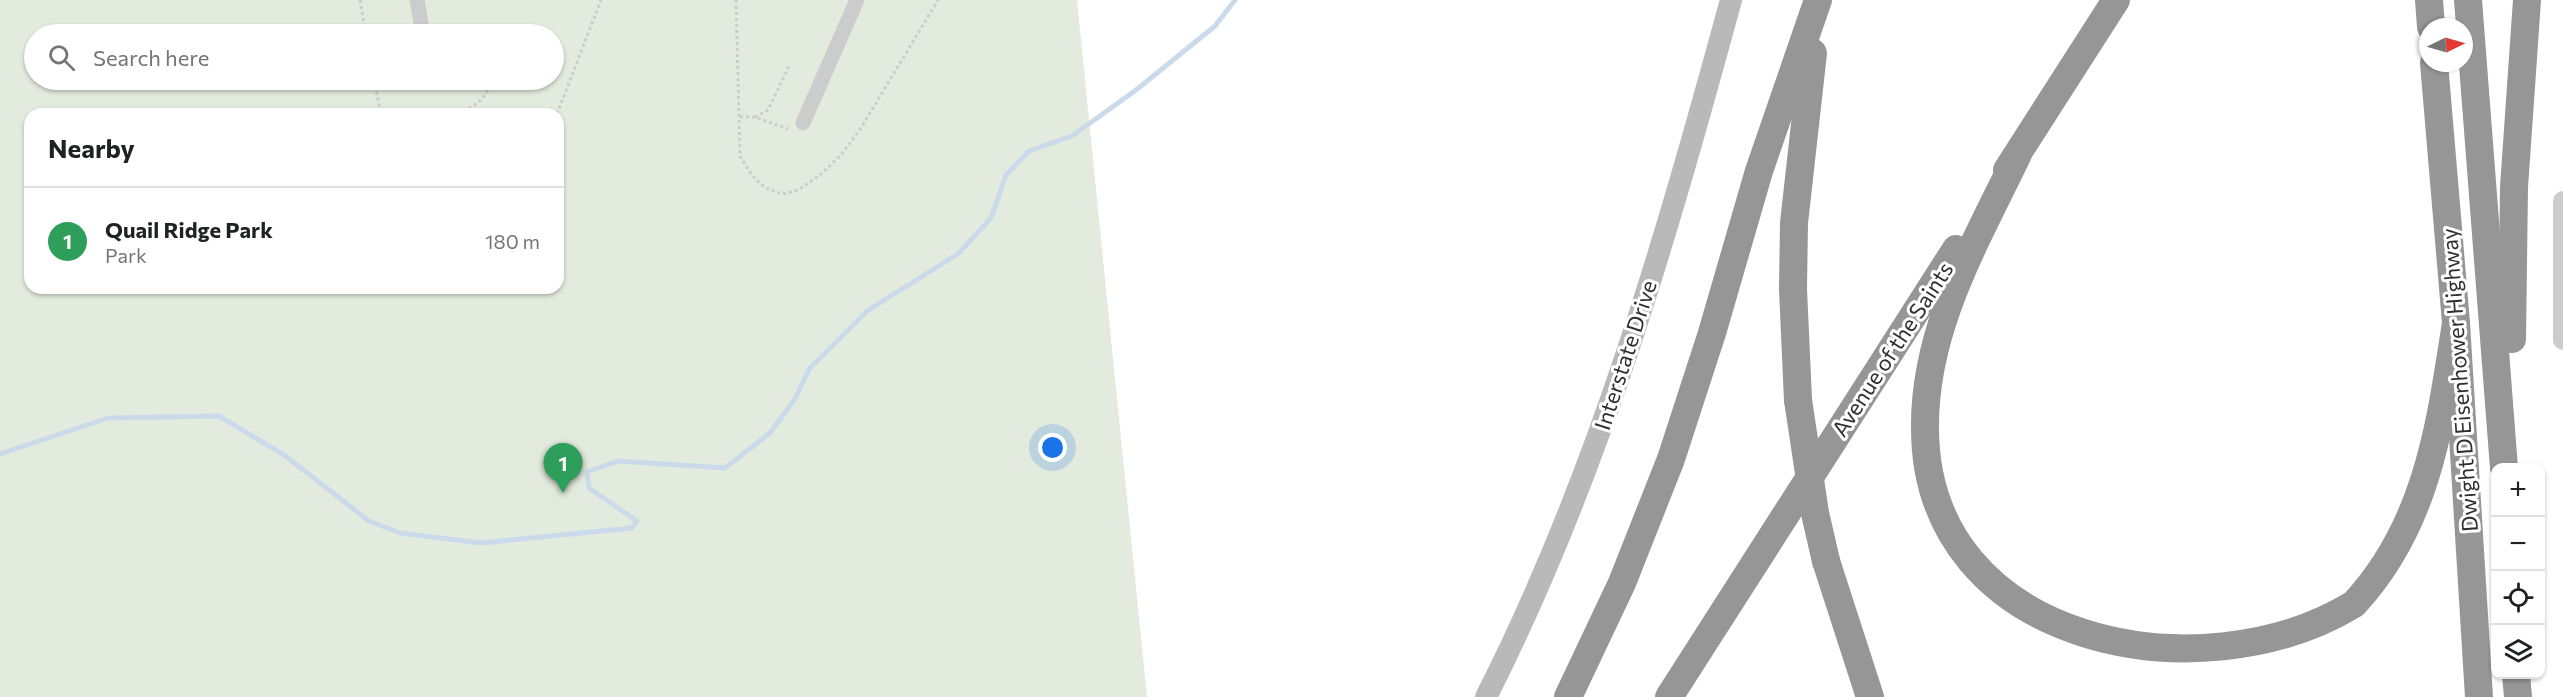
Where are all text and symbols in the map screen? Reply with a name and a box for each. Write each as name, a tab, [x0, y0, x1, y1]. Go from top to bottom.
north arrow	[2419, 18, 2473, 72]
search box	[24, 24, 564, 90]
icon: search	[45, 41, 78, 74]
text: Search here	[93, 44, 209, 71]
text: Nearby	[48, 132, 135, 163]
text: Quail Ridge Park	[105, 216, 273, 243]
street label: Dwight D Eisenhower Highway	[2435, 227, 2483, 533]
text: 1	[63, 229, 72, 253]
text: 180 m	[485, 229, 540, 253]
text: Park	[105, 243, 147, 267]
street label: Avenue of the Saints	[1826, 257, 1958, 441]
street label: Interstate Drive	[1588, 277, 1662, 433]
your location	[1038, 433, 1067, 462]
pin: 1	[544, 444, 582, 493]
map controls	[2491, 463, 2545, 679]
button: +	[2491, 463, 2545, 517]
button: −	[2491, 517, 2545, 571]
button: locate	[2491, 571, 2545, 625]
button: layers	[2491, 625, 2545, 679]

